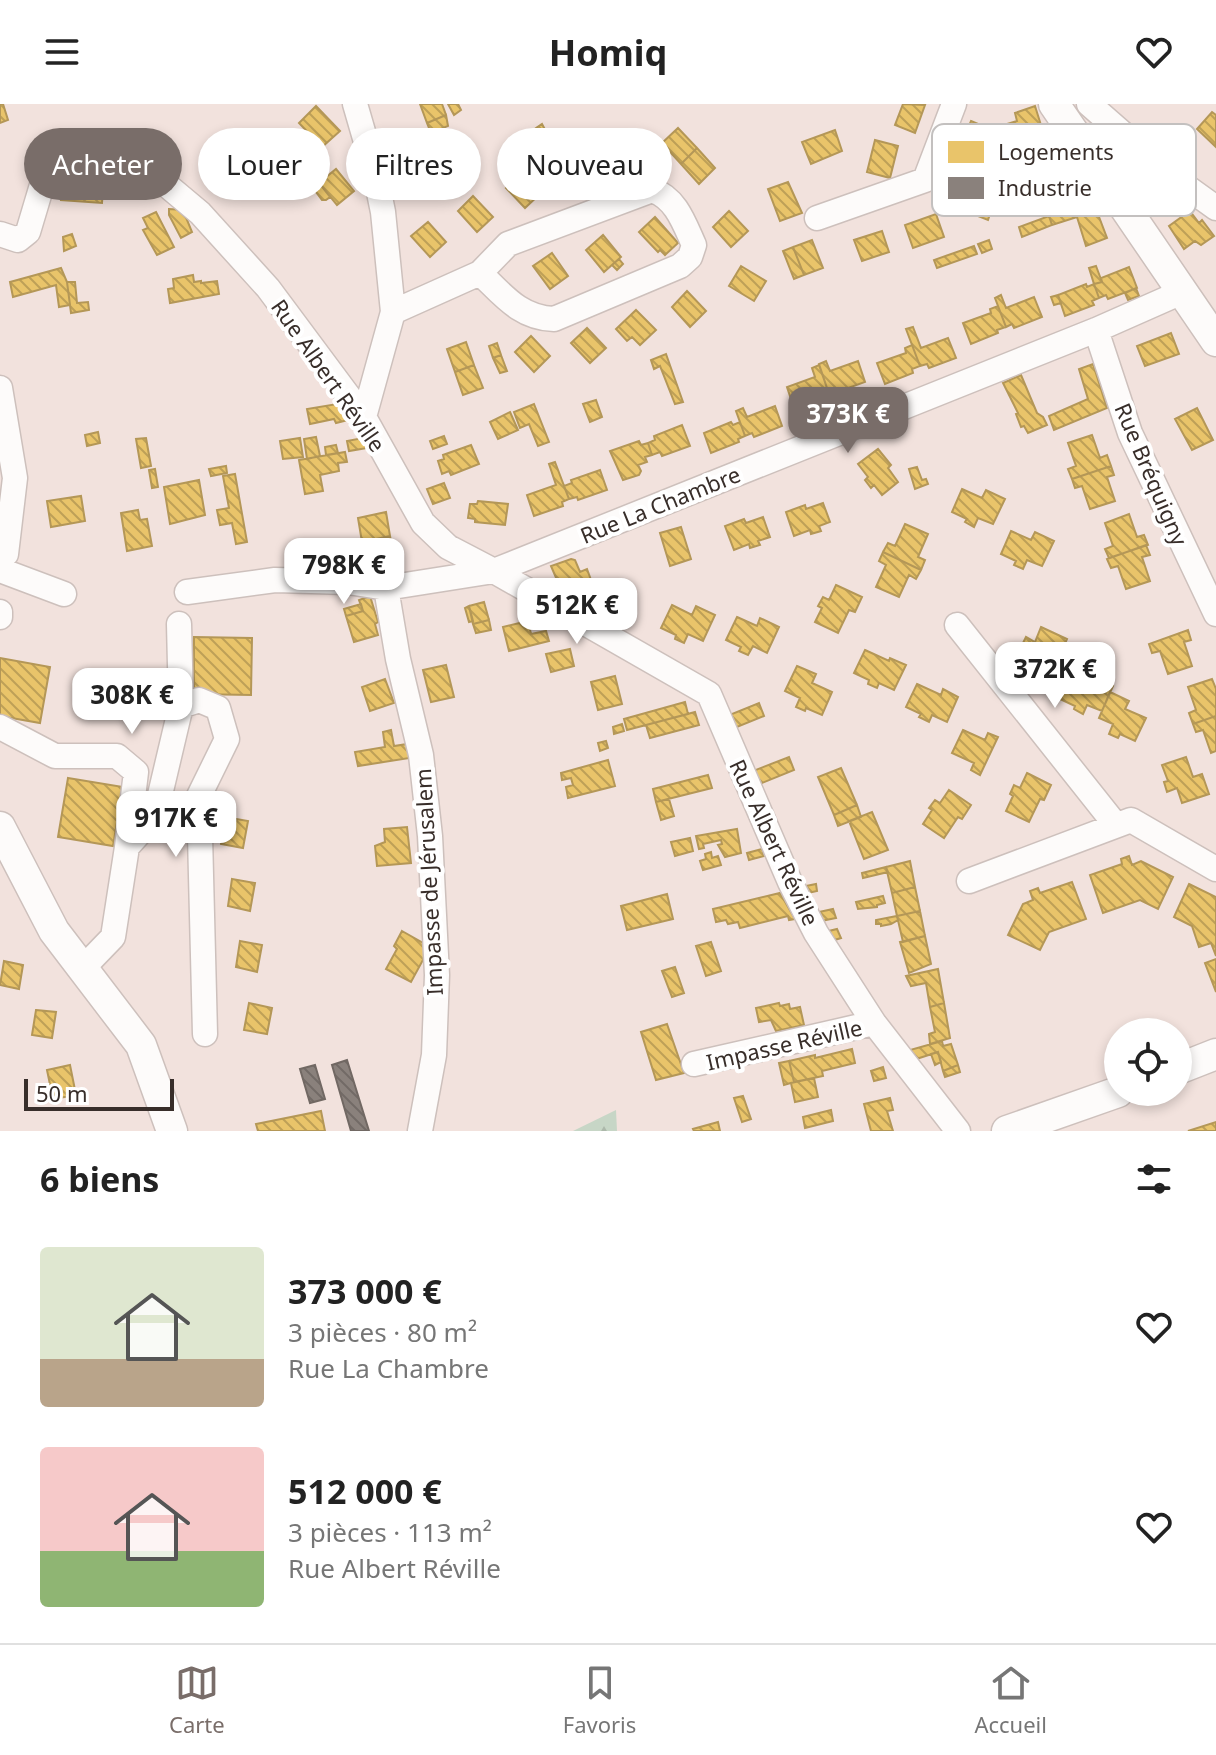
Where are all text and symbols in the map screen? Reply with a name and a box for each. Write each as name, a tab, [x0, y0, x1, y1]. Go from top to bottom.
text: Homiq	[549, 28, 667, 77]
icon: menu	[40, 30, 84, 74]
icon: heart	[1132, 30, 1176, 74]
legend	[932, 124, 1196, 216]
chip: Acheter	[24, 128, 182, 200]
chip: Louer	[198, 128, 330, 200]
chip: Filtres	[346, 128, 481, 200]
chip: Nouveau	[497, 128, 672, 200]
text: Logements	[998, 136, 1114, 166]
text: Industrie	[998, 172, 1092, 202]
street label: Rue Albert Réville	[265, 293, 393, 457]
pin: 373K €	[783, 387, 913, 455]
text: 373K €	[806, 395, 890, 431]
street label: Rue Bréquigny	[1109, 398, 1196, 550]
street label: Rue La Chambre	[576, 458, 744, 550]
pin: 798K €	[279, 538, 409, 606]
text: 798K €	[302, 546, 386, 582]
pin: 512K €	[512, 578, 642, 646]
text: 512K €	[535, 586, 619, 622]
pin: 372K €	[990, 642, 1120, 710]
text: 372K €	[1013, 650, 1097, 686]
pin: 308K €	[67, 668, 197, 736]
text: 308K €	[90, 676, 174, 712]
street label: Rue Albert Réville	[723, 754, 827, 930]
street label: Impasse de Jérusalem	[407, 768, 449, 996]
pin: 917K €	[111, 791, 241, 859]
text: 917K €	[134, 799, 218, 835]
street label: Impasse Réville	[703, 1011, 865, 1077]
map controls	[1104, 1018, 1192, 1106]
button: locate	[1104, 1018, 1192, 1106]
scale bar	[24, 1075, 174, 1111]
text: 50 m	[36, 1078, 87, 1108]
text: 6 biens	[40, 1156, 159, 1202]
icon: filters	[1132, 1157, 1176, 1201]
text: 373 000 €	[288, 1268, 442, 1314]
icon: home	[104, 1279, 200, 1375]
icon: heart	[1132, 1305, 1176, 1349]
text: 3 pièces · 80 m²	[288, 1314, 477, 1350]
text: Rue La Chambre	[288, 1350, 489, 1386]
text: 512 000 €	[288, 1468, 442, 1514]
icon: home	[104, 1479, 200, 1575]
icon: heart	[1132, 1505, 1176, 1549]
text: 3 pièces · 113 m²	[288, 1514, 492, 1550]
text: Rue Albert Réville	[288, 1550, 501, 1586]
tab: Carte	[169, 1661, 225, 1739]
tab: Favoris	[563, 1661, 636, 1739]
tab: Accueil	[974, 1661, 1047, 1739]

